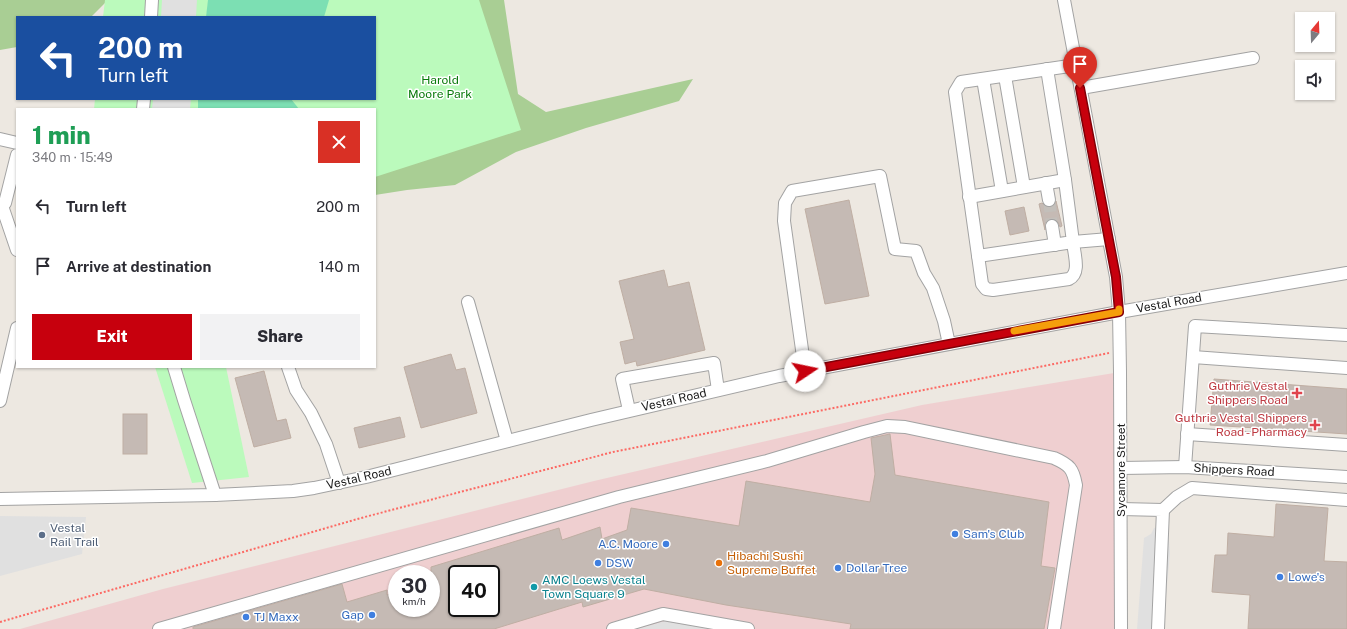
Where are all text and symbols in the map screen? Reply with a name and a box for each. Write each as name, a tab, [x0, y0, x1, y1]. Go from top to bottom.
north arrow	[1295, 12, 1335, 52]
map controls	[1295, 12, 1335, 100]
text: 200 m	[98, 31, 183, 64]
icon: left	[32, 32, 84, 84]
pin	[1063, 47, 1097, 88]
icon: arrive	[1069, 53, 1091, 75]
button: sound	[1295, 60, 1335, 100]
text: Turn left	[98, 65, 168, 86]
park label: Harold Moore Park	[408, 73, 472, 101]
text: 1 min	[32, 121, 91, 149]
button: close	[318, 121, 360, 163]
text: 340 m · 15:49	[32, 150, 113, 165]
icon: left	[32, 195, 54, 217]
text: Turn left	[66, 198, 127, 215]
text: 200 m	[316, 198, 360, 215]
icon: arrive	[32, 255, 54, 277]
text: Arrive at destination	[66, 258, 211, 275]
text: 140 m	[319, 258, 360, 275]
street label: Vestal Road	[1135, 290, 1203, 316]
button: Exit	[32, 314, 192, 360]
button: Share	[200, 314, 360, 360]
position arrow	[784, 350, 826, 392]
place label: Guthrie Vestal Shippers Road	[1207, 379, 1288, 407]
street label: Vestal Road	[640, 386, 708, 414]
marker: Guthrie Vestal Shippers Road	[1291, 387, 1303, 399]
place label: Guthrie Vestal Shippers Road - Pharmacy	[1175, 411, 1308, 439]
marker: Guthrie Vestal Shippers Road - Pharmacy	[1310, 420, 1320, 430]
street label: Sycamore Street	[1114, 423, 1128, 517]
street label: Shippers Road	[1193, 461, 1275, 479]
street label: Vestal Road	[325, 464, 393, 492]
place label: Vestal Rail Trail	[50, 521, 99, 549]
place label: Sam's Club	[963, 527, 1024, 541]
marker: Sam's Club	[950, 529, 960, 539]
marker: Vestal Rail Trail	[37, 530, 47, 540]
place label: A.C. Moore	[598, 537, 658, 551]
marker: A.C. Moore	[661, 539, 671, 549]
place label: Hibachi Sushi Supreme Buffet	[727, 549, 816, 577]
place label: DSW	[606, 556, 634, 570]
marker: DSW	[593, 558, 603, 568]
marker: Hibachi Sushi Supreme Buffet	[714, 558, 724, 568]
place label: Dollar Tree	[846, 561, 908, 575]
marker: Dollar Tree	[833, 563, 843, 573]
speed limit sign: 40	[448, 565, 500, 617]
place label: Lowe's	[1288, 570, 1325, 584]
marker: Lowe's	[1275, 572, 1285, 582]
place label: AMC Loews Vestal Town Square 9	[542, 573, 646, 601]
text: 30	[401, 574, 427, 598]
marker: AMC Loews Vestal Town Square 9	[529, 582, 539, 592]
text: km/h	[402, 595, 426, 607]
place label: Gap	[341, 608, 364, 622]
place label: TJ Maxx	[254, 610, 299, 624]
marker: Gap	[367, 610, 377, 620]
marker: TJ Maxx	[241, 612, 251, 622]

